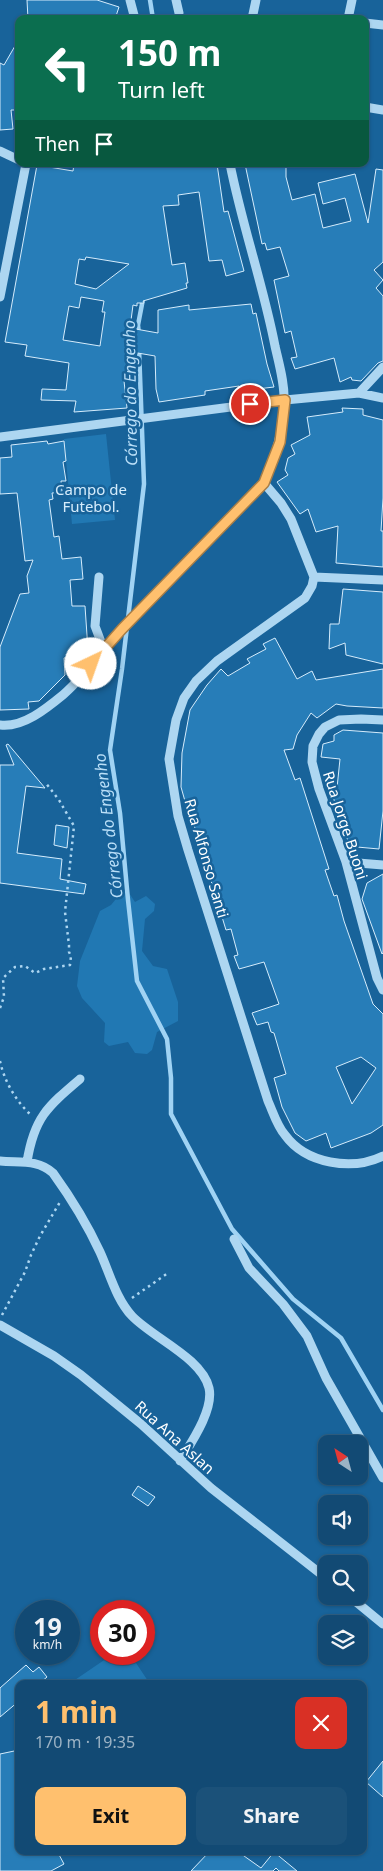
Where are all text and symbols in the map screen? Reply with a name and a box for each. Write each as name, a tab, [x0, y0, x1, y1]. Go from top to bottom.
text: 150 m	[118, 29, 221, 76]
icon: left	[35, 35, 100, 100]
text: Turn left	[118, 74, 205, 104]
icon: arrive	[90, 130, 118, 158]
text: Then	[35, 131, 80, 157]
water label: Córrego do Engenho	[118, 320, 142, 466]
pin	[229, 383, 271, 425]
icon: arrive	[236, 390, 264, 418]
park label: Campo de Futebol.	[55, 479, 127, 516]
position arrow	[64, 637, 116, 689]
water label: Córrego do Engenho	[88, 752, 128, 900]
street label: Rua Jorge Buoni	[319, 768, 373, 882]
street label: Rua Alfonso Santi	[180, 796, 234, 920]
street label: Rua Ana Aslan	[131, 1396, 219, 1478]
north arrow	[318, 1435, 368, 1485]
map controls	[318, 1435, 368, 1665]
button: sound	[318, 1495, 368, 1545]
button: search	[318, 1555, 368, 1605]
speed limit sign: 30	[90, 1600, 155, 1665]
text: 19	[33, 1609, 62, 1643]
button: layers	[318, 1615, 368, 1665]
text: km/h	[33, 1636, 62, 1653]
text: 1 min	[35, 1691, 118, 1732]
button: close	[295, 1697, 347, 1749]
text: 170 m · 19:35	[35, 1731, 135, 1753]
button: Exit	[35, 1787, 186, 1845]
button: Share	[196, 1787, 347, 1845]

